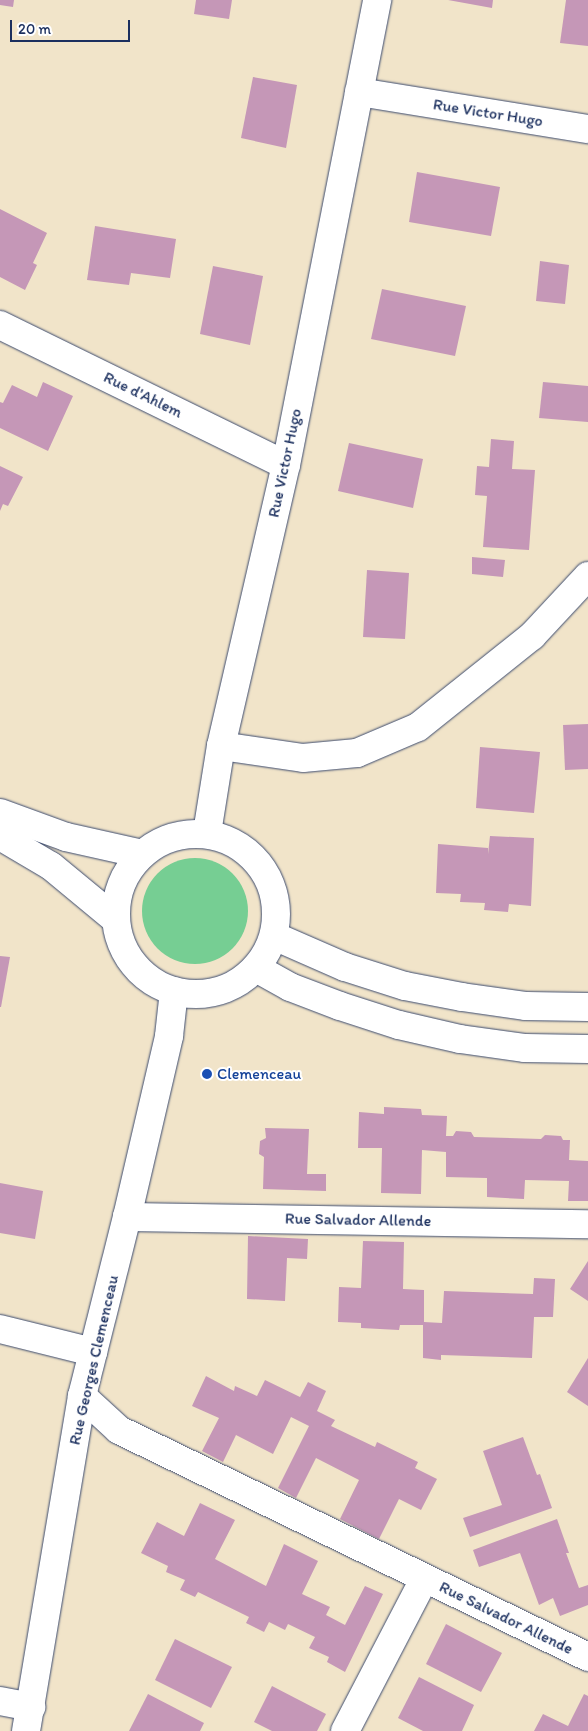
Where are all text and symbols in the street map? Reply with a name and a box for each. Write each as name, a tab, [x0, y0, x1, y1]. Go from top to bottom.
scale bar	[12, 10, 132, 42]
text: 20 m	[18, 20, 51, 38]
street label: Rue Victor Hugo	[432, 95, 544, 131]
street label: Rue d'Ahlem	[100, 368, 186, 422]
street label: Rue Victor Hugo	[264, 407, 306, 519]
place label: Clemenceau	[217, 1064, 301, 1084]
marker: Clemenceau	[201, 1068, 213, 1080]
street label: Rue Salvador Allende	[285, 1209, 431, 1231]
street label: Rue Georges Clemenceau	[65, 1273, 123, 1447]
street label: Rue Salvador Allende	[436, 1577, 576, 1659]

